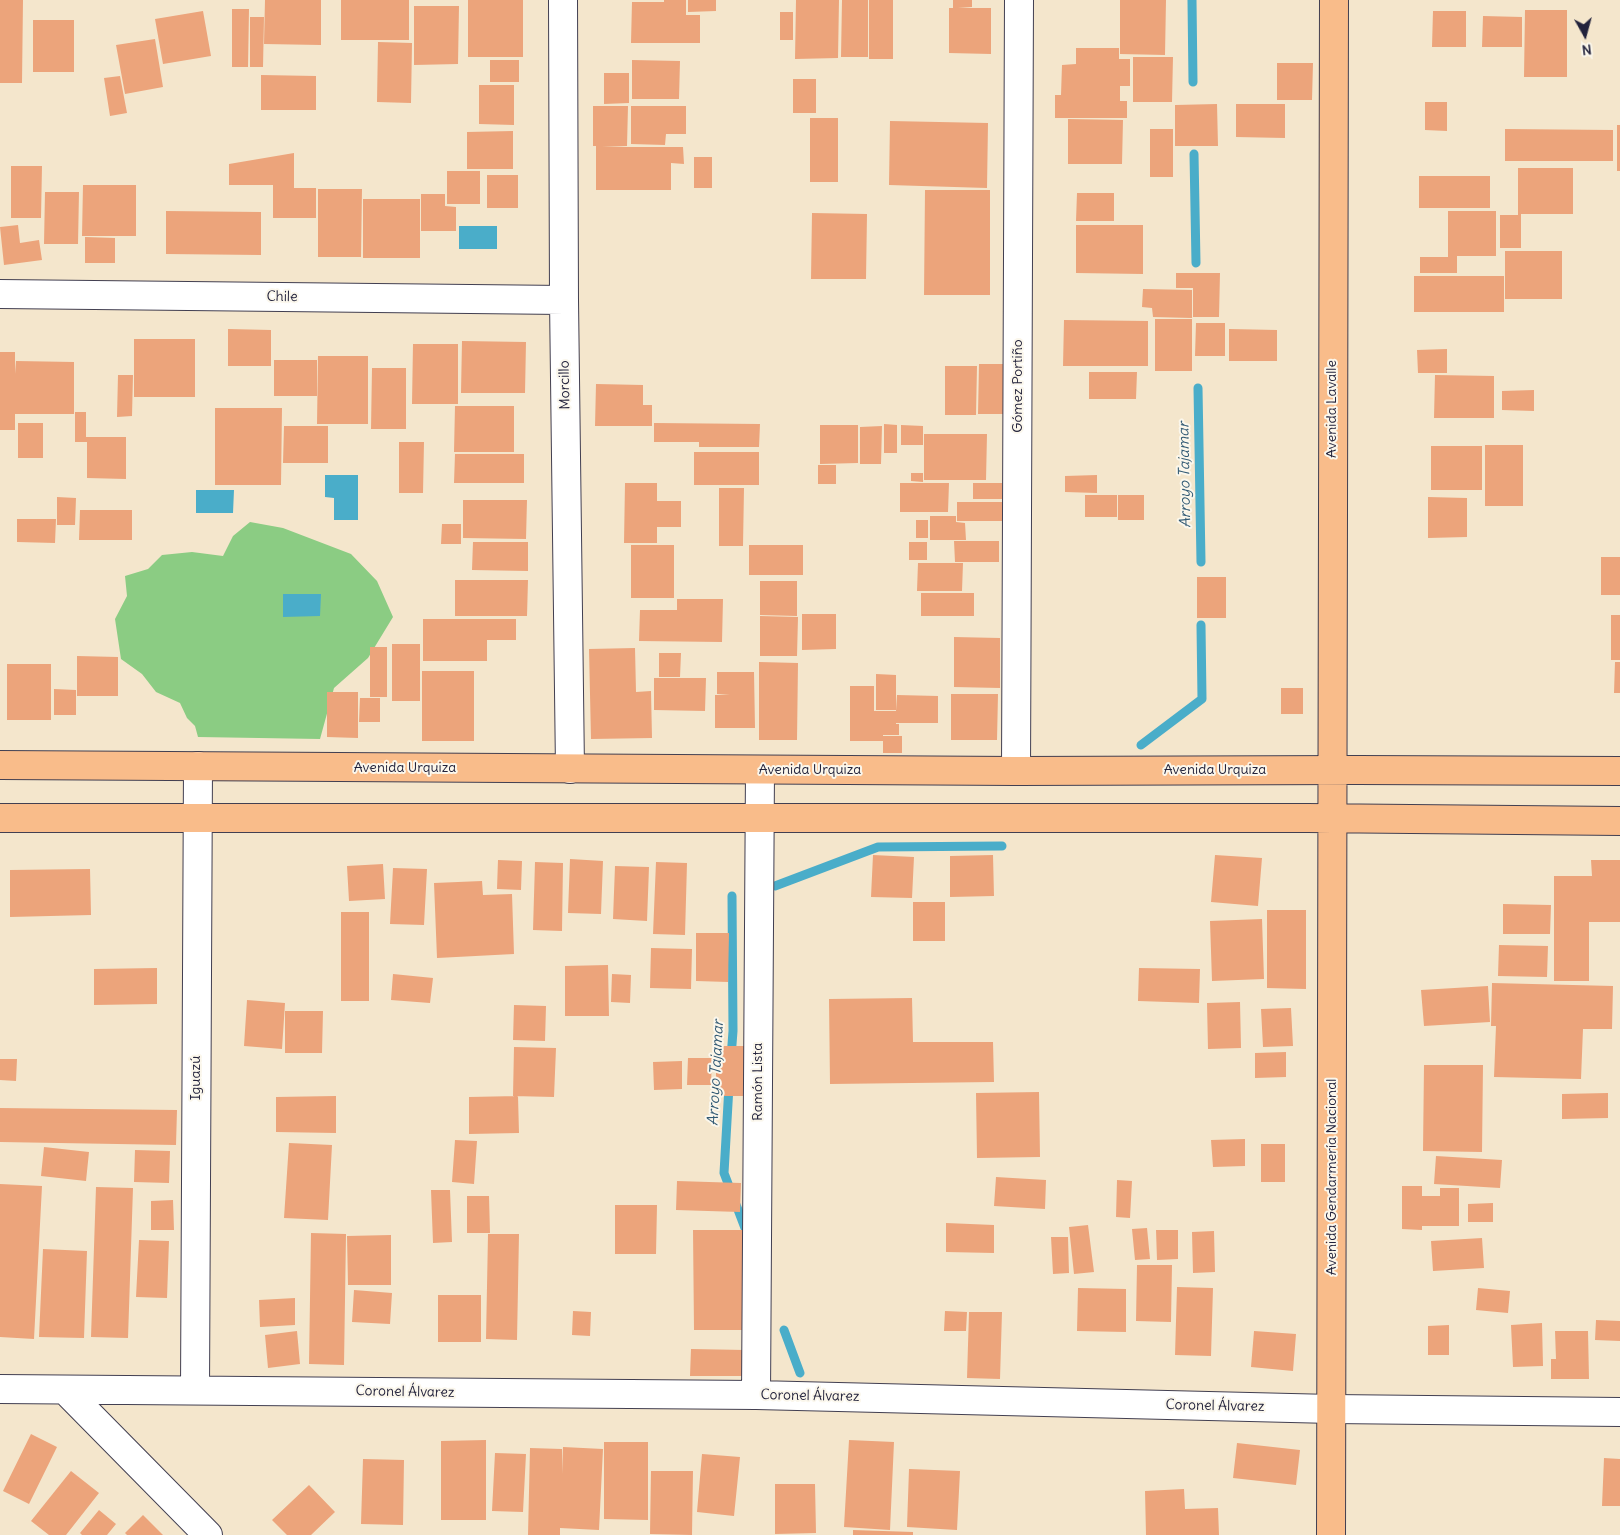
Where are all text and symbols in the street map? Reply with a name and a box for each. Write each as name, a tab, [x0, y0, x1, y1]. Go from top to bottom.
north arrow	[1560, 10, 1610, 60]
text: N	[1581, 40, 1593, 59]
street label: Chile	[266, 288, 298, 306]
street label: Gómez Portiño	[1010, 339, 1026, 433]
street label: Morcillo	[556, 360, 574, 410]
street label: Avenida Lavalle	[1324, 360, 1340, 458]
water label: Arroyo Tajamar	[1175, 422, 1195, 528]
street label: Avenida Urquiza	[354, 760, 456, 776]
street label: Avenida Urquiza	[759, 762, 861, 778]
street label: Avenida Urquiza	[1164, 762, 1266, 778]
water label: Arroyo Tajamar	[704, 1020, 728, 1126]
street label: Ramón Lista	[750, 1043, 766, 1121]
street label: Iguazú	[188, 1056, 204, 1100]
street label: Avenida Gendarmería Nacional	[1324, 1079, 1340, 1275]
street label: Coronel Álvarez	[355, 1383, 455, 1401]
street label: Coronel Álvarez	[760, 1387, 860, 1405]
street label: Coronel Álvarez	[1165, 1397, 1265, 1415]

